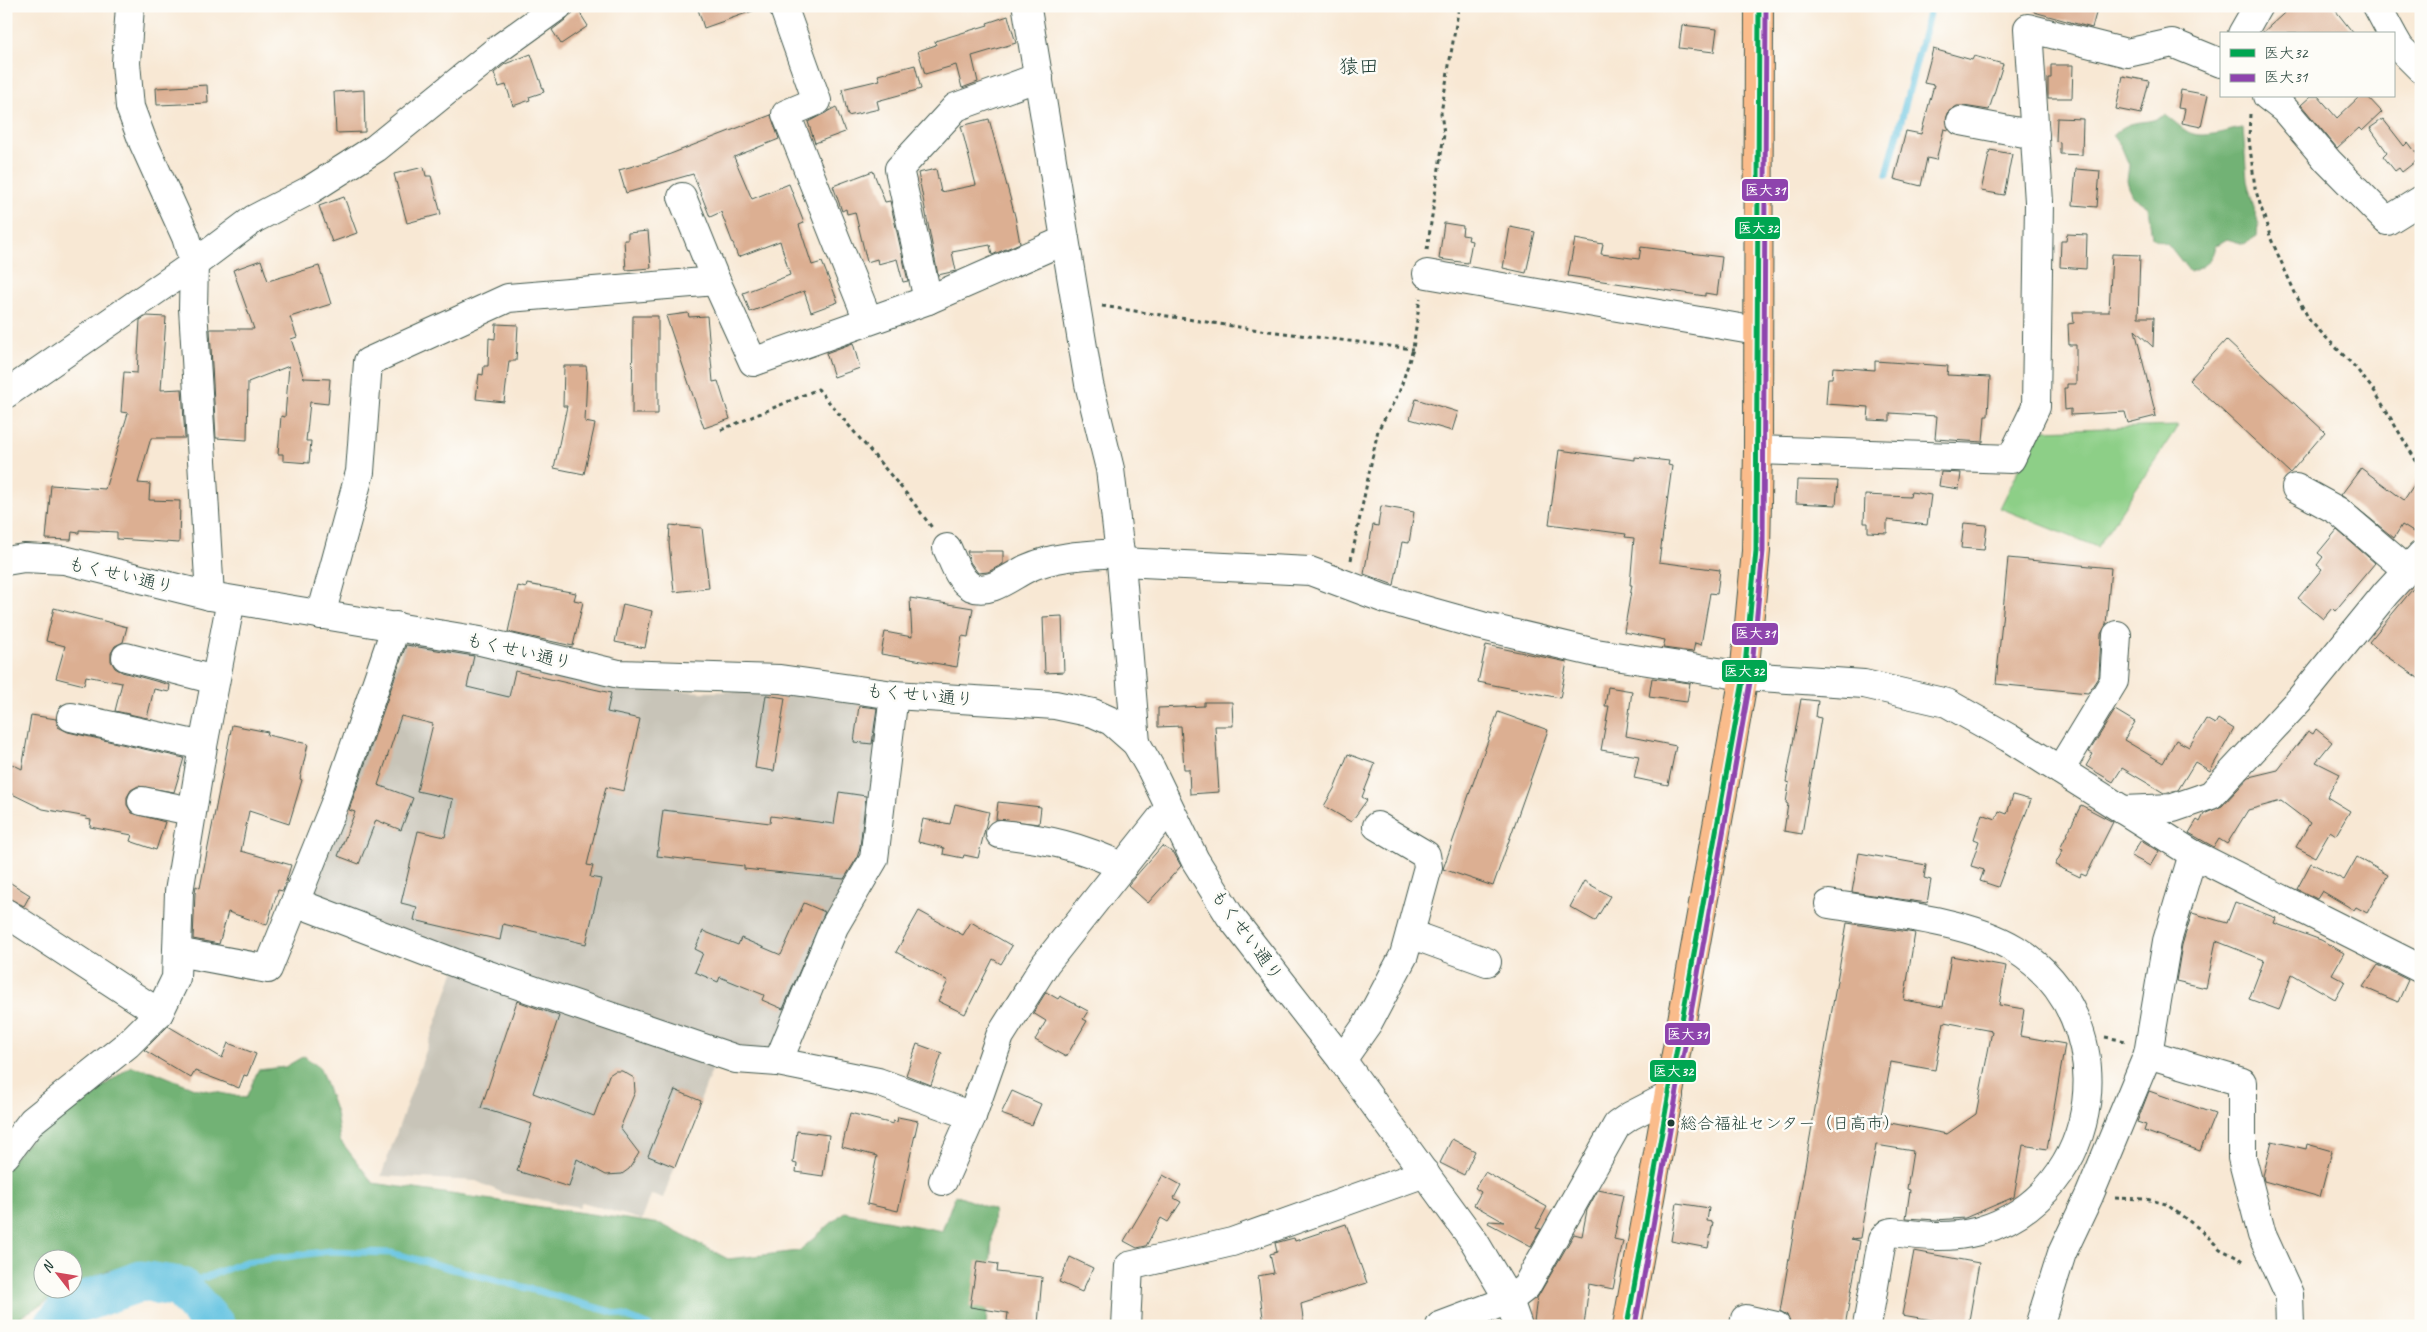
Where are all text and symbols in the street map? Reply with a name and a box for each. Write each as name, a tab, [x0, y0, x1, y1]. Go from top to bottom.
legend	[2220, 32, 2394, 98]
text: 医大32	[2264, 44, 2309, 63]
district label: 猿田	[1339, 54, 1379, 79]
text: 医大31	[2264, 68, 2309, 87]
line badge: 医大31	[1741, 178, 1789, 202]
text: 医大31	[1745, 182, 1787, 199]
line badge: 医大32	[1734, 216, 1781, 240]
text: 医大32	[1738, 220, 1780, 237]
street label: もくせい通り	[66, 552, 176, 598]
line badge: 医大31	[1731, 622, 1779, 646]
text: 医大31	[1735, 625, 1777, 642]
street label: もくせい通り	[464, 628, 574, 674]
line badge: 医大32	[1721, 659, 1768, 683]
text: 医大32	[1724, 663, 1766, 680]
street label: もくせい通り	[865, 679, 975, 711]
street label: もくせい通り	[1206, 885, 1288, 985]
line badge: 医大31	[1664, 1022, 1711, 1046]
text: 医大31	[1667, 1026, 1709, 1043]
line badge: 医大32	[1649, 1059, 1697, 1083]
text: 医大32	[1653, 1063, 1695, 1080]
place label: 総合福祉センター（日高市）	[1680, 1113, 1900, 1134]
marker: 総合福祉センター（日高市）	[1666, 1118, 1676, 1128]
north arrow	[32, 1250, 82, 1300]
text: N	[38, 1257, 58, 1276]

